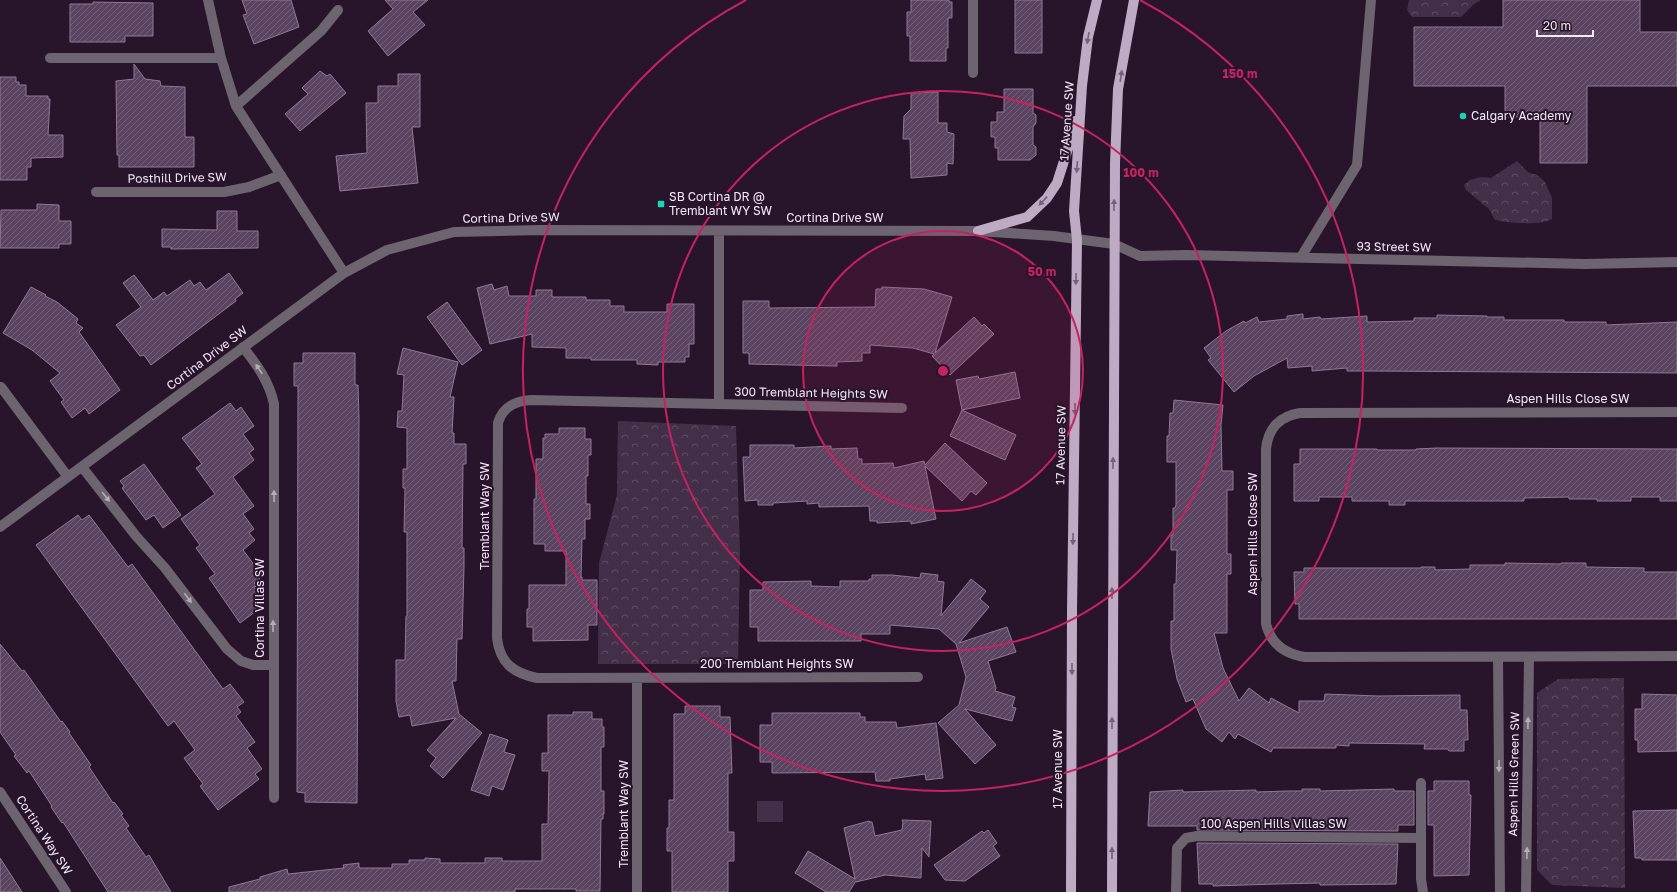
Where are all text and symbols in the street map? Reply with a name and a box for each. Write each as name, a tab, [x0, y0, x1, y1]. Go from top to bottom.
scale bar	[1537, 12, 1593, 38]
text: 20 m	[1543, 18, 1571, 33]
one-way arrow	[1085, 32, 1091, 44]
text: 150 m	[1223, 66, 1257, 81]
one-way arrow	[1118, 70, 1124, 82]
street label: 17 Avenue SW	[1056, 80, 1077, 161]
place label: Calgary Academy	[1471, 108, 1572, 123]
marker: Calgary Academy	[1458, 111, 1468, 121]
one-way arrow	[1074, 161, 1081, 173]
text: 100 m	[1123, 165, 1159, 180]
street label: Posthill Drive SW	[127, 169, 227, 186]
place label: SB Cortina DR @ Tremblant WY SW	[669, 189, 773, 218]
one-way arrow	[1039, 196, 1048, 206]
one-way arrow	[1111, 198, 1117, 211]
marker: SB Cortina DR @ Tremblant WY SW	[656, 199, 666, 209]
street label: Cortina Drive SW	[462, 209, 560, 226]
street label: Cortina Drive SW	[786, 210, 884, 225]
street label: 93 Street SW	[1356, 238, 1432, 255]
text: 50 m	[1028, 264, 1056, 279]
one-way arrow	[1073, 273, 1079, 286]
street label: Cortina Drive SW	[163, 322, 250, 393]
one-way arrow	[256, 363, 263, 375]
centre of rings	[936, 364, 950, 378]
street label: 300 Tremblant Heights SW	[734, 384, 888, 401]
street label: Aspen Hills Close SW	[1507, 391, 1630, 406]
one-way arrow	[1072, 403, 1078, 416]
street label: 17 Avenue SW	[1052, 405, 1069, 485]
one-way arrow	[1110, 456, 1116, 469]
street label: Tremblant Way SW	[477, 462, 492, 570]
street label: Aspen Hills Close SW	[1245, 472, 1260, 595]
one-way arrow	[271, 489, 277, 502]
one-way arrow	[102, 492, 110, 503]
one-way arrow	[1070, 533, 1076, 546]
street label: Cortina Villas SW	[252, 558, 267, 658]
one-way arrow	[1109, 586, 1115, 599]
one-way arrow	[184, 593, 192, 604]
one-way arrow	[270, 619, 276, 632]
street label: 200 Tremblant Heights SW	[700, 656, 854, 671]
one-way arrow	[1069, 663, 1075, 676]
street label: Aspen Hills Green SW	[1505, 711, 1522, 837]
one-way arrow	[1109, 716, 1115, 729]
one-way arrow	[1525, 716, 1531, 729]
street label: 17 Avenue SW	[1050, 729, 1065, 809]
street label: Tremblant Way SW	[616, 760, 631, 868]
one-way arrow	[1496, 760, 1502, 773]
street label: Cortina Way SW	[13, 792, 76, 878]
street label: 100 Aspen Hills Villas SW	[1201, 816, 1348, 831]
one-way arrow	[1109, 846, 1115, 859]
one-way arrow	[1524, 846, 1530, 859]

